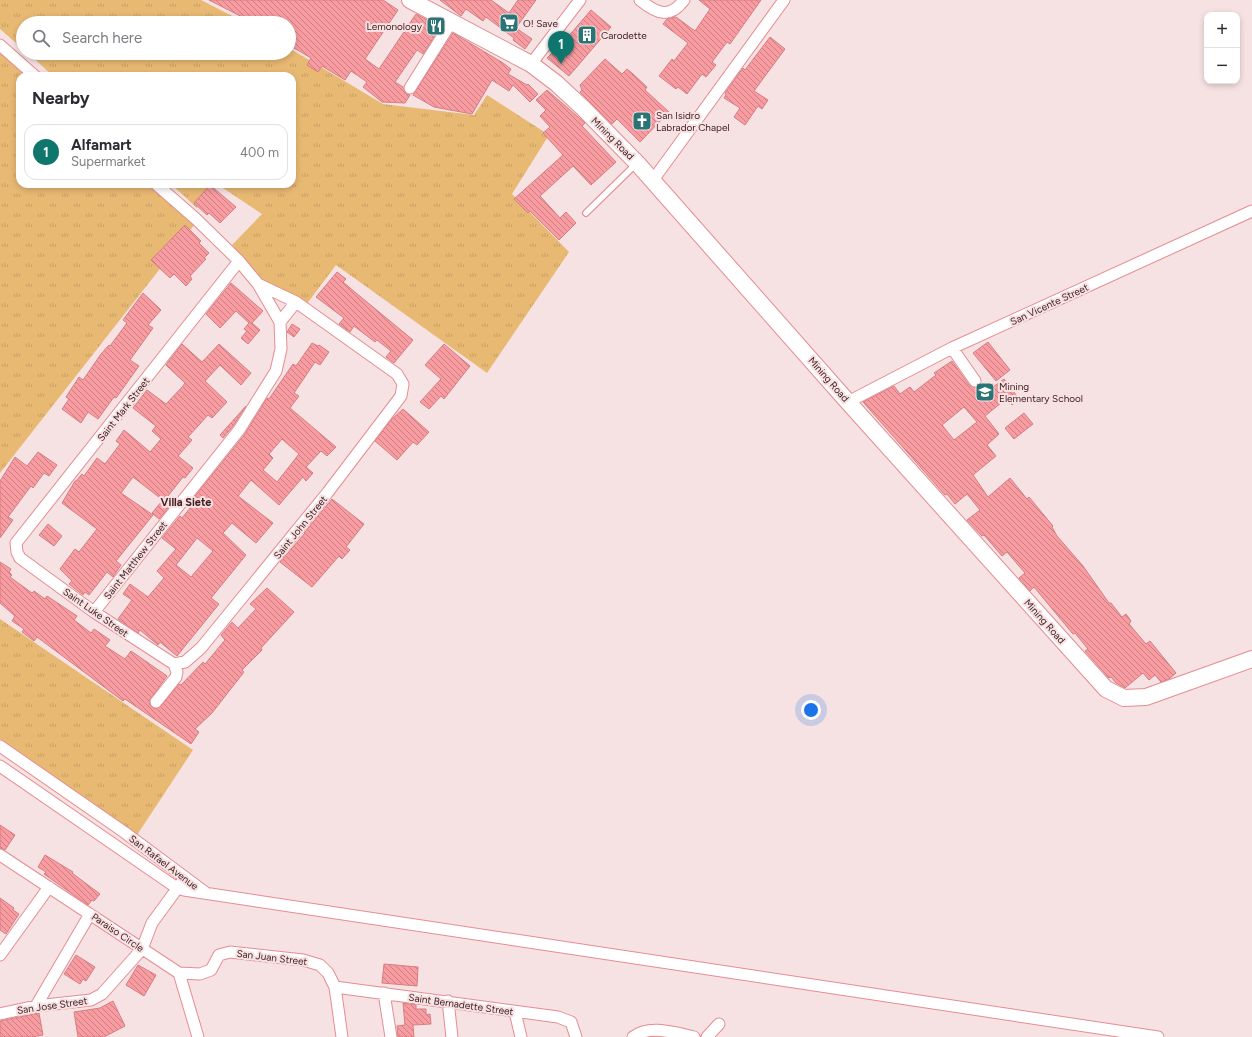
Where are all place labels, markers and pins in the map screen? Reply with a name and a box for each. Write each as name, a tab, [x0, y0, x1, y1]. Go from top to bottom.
supermarket icon: O! Save	[498, 12, 520, 34]
restaurant icon: Lemonology	[425, 15, 447, 37]
place label: O! Save	[523, 17, 558, 30]
place label: Lemonology	[367, 20, 423, 33]
building icon: Carodette	[576, 24, 598, 46]
place label: Carodette	[601, 29, 647, 42]
pin: 1	[548, 31, 574, 64]
place label: San Isidro Labrador Chapel	[656, 109, 730, 134]
church icon: San Isidro Labrador Chapel	[631, 110, 653, 132]
place label: Mining Elementary School	[999, 380, 1083, 405]
school or university icon: Mining Elementary School	[974, 381, 996, 403]

